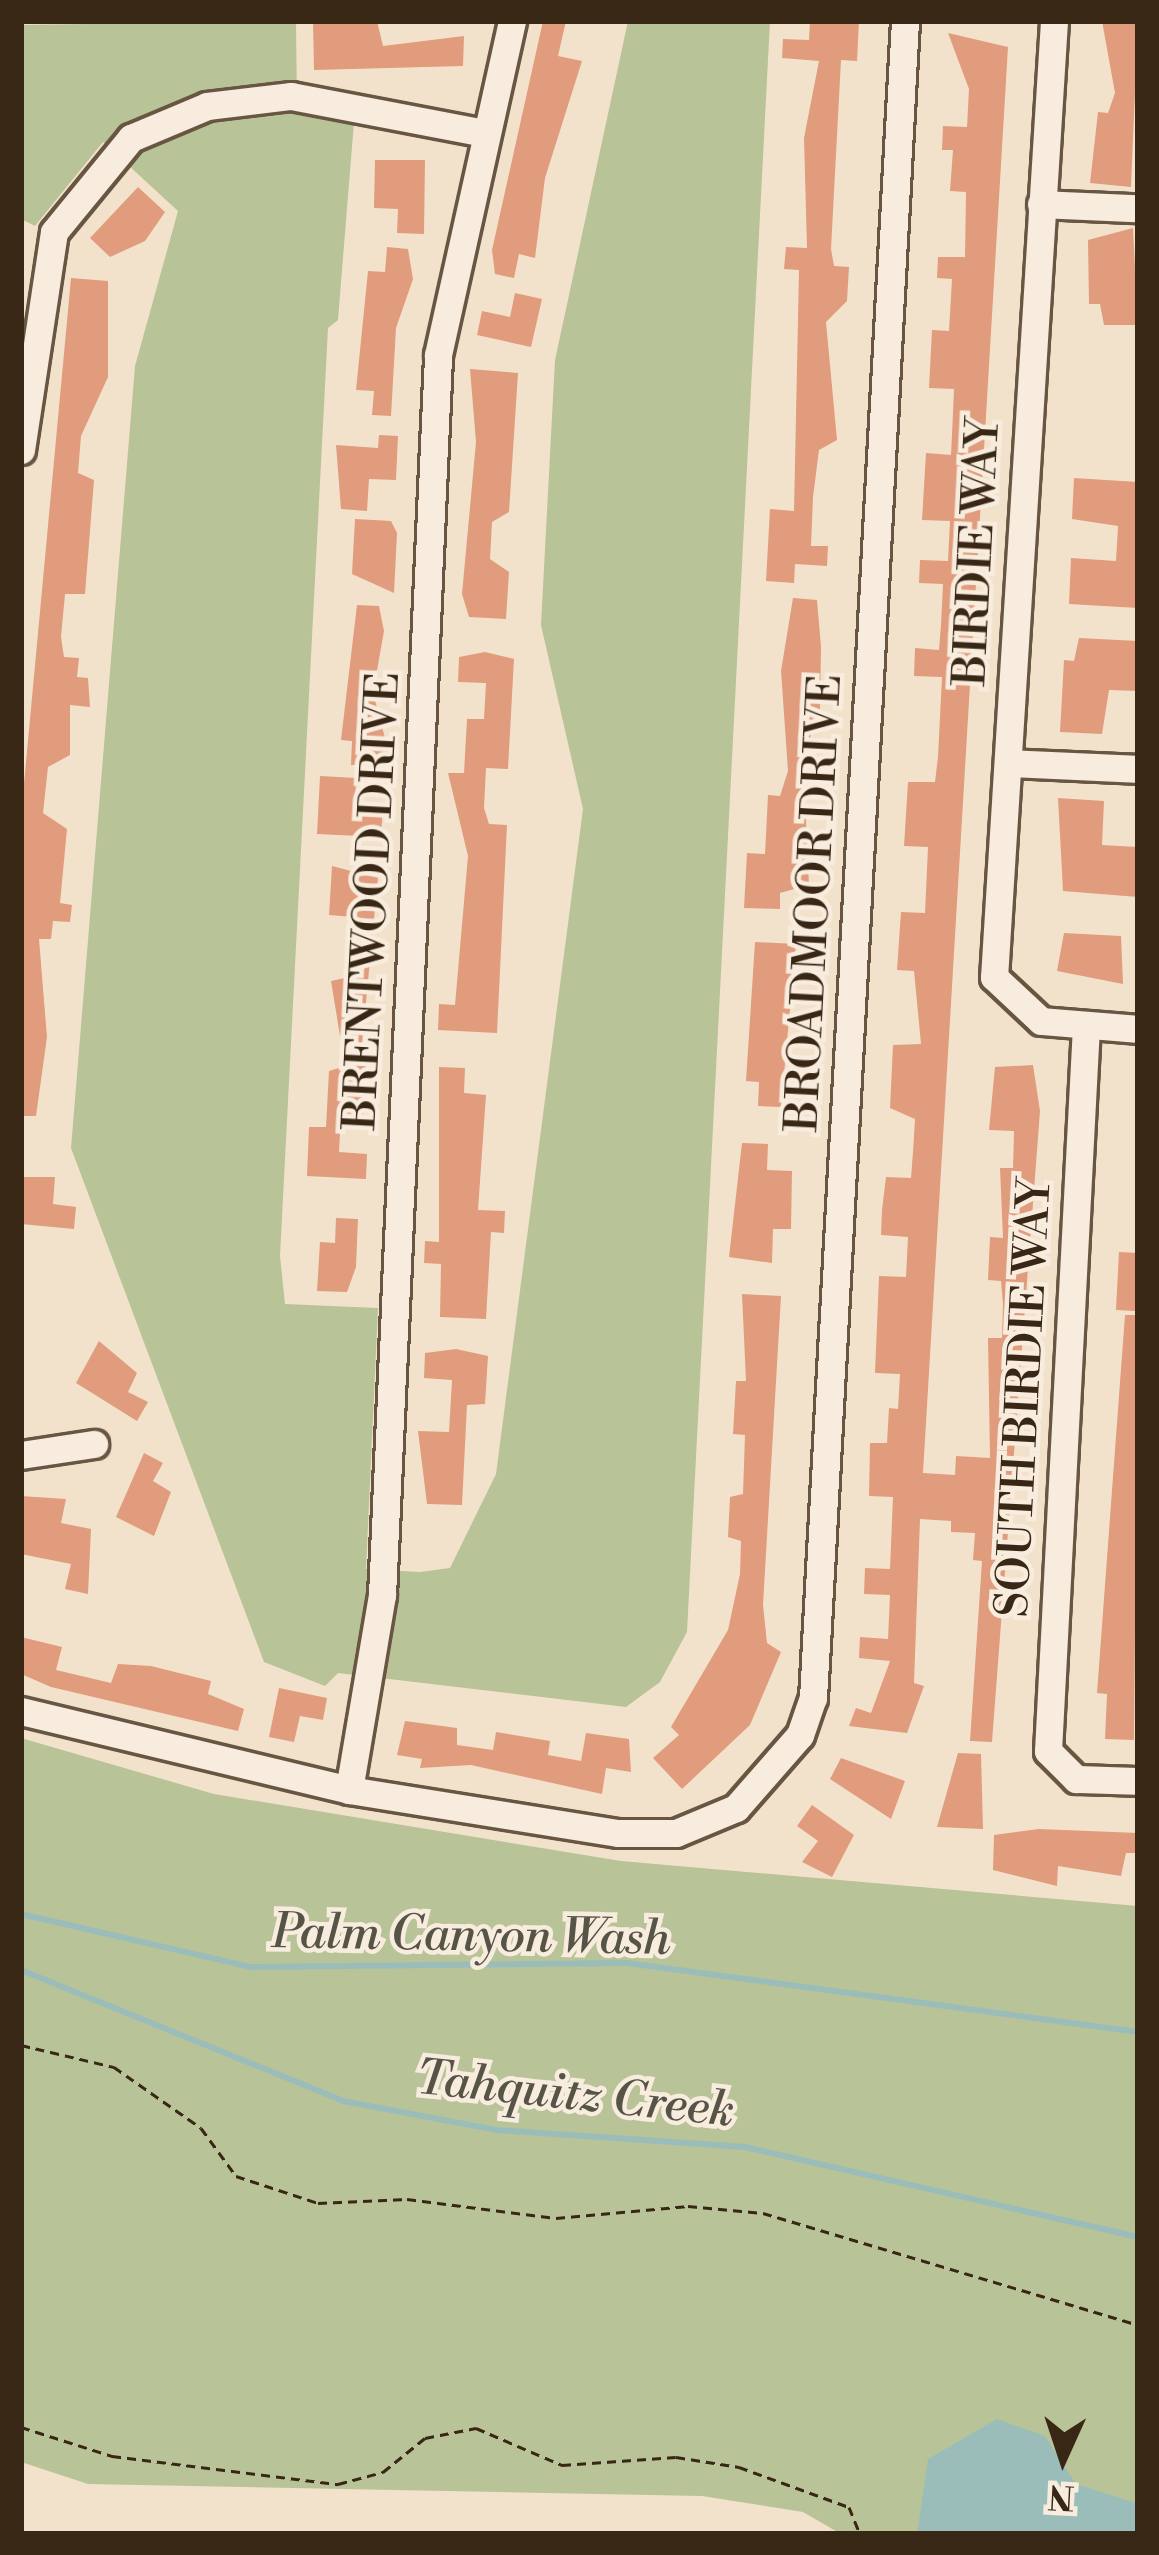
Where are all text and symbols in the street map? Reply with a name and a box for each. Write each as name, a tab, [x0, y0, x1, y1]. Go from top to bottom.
street label: BIRDIE WAY	[944, 417, 1012, 687]
street label: BRENTWOOD DRIVE	[334, 671, 412, 1131]
street label: BROADMOOR DRIVE	[776, 673, 854, 1133]
street label: SOUTH BIRDIE WAY	[987, 1177, 1063, 1619]
water label: Palm Canyon Wash	[271, 1905, 671, 1969]
water label: Tahquitz Creek	[413, 2051, 737, 2141]
north arrow	[1003, 2399, 1123, 2519]
text: N	[1047, 2474, 1075, 2517]

